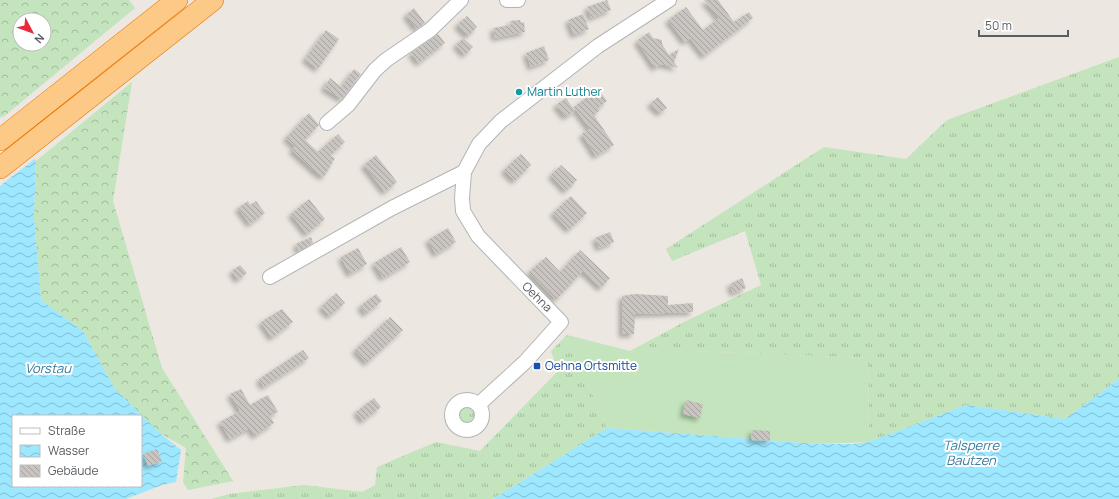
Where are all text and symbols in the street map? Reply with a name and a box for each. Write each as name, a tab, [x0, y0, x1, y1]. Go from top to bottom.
north arrow	[12, 12, 52, 52]
scale bar	[979, 12, 1068, 38]
text: 50 m	[985, 17, 1012, 34]
text: N	[32, 31, 48, 47]
place label: Martin Luther	[527, 83, 602, 100]
marker: Martin Luther	[514, 87, 524, 97]
street label: Oehna	[518, 278, 556, 316]
place label: Oehna Ortsmitte	[545, 357, 637, 374]
water label: Vorstau	[25, 359, 72, 377]
marker: Oehna Ortsmitte	[532, 361, 542, 371]
legend	[12, 415, 142, 487]
text: Straße	[48, 422, 85, 439]
water label: Talsperre Bautzen	[943, 436, 1000, 469]
text: Wasser	[48, 442, 90, 459]
text: Gebäude	[48, 462, 99, 479]

